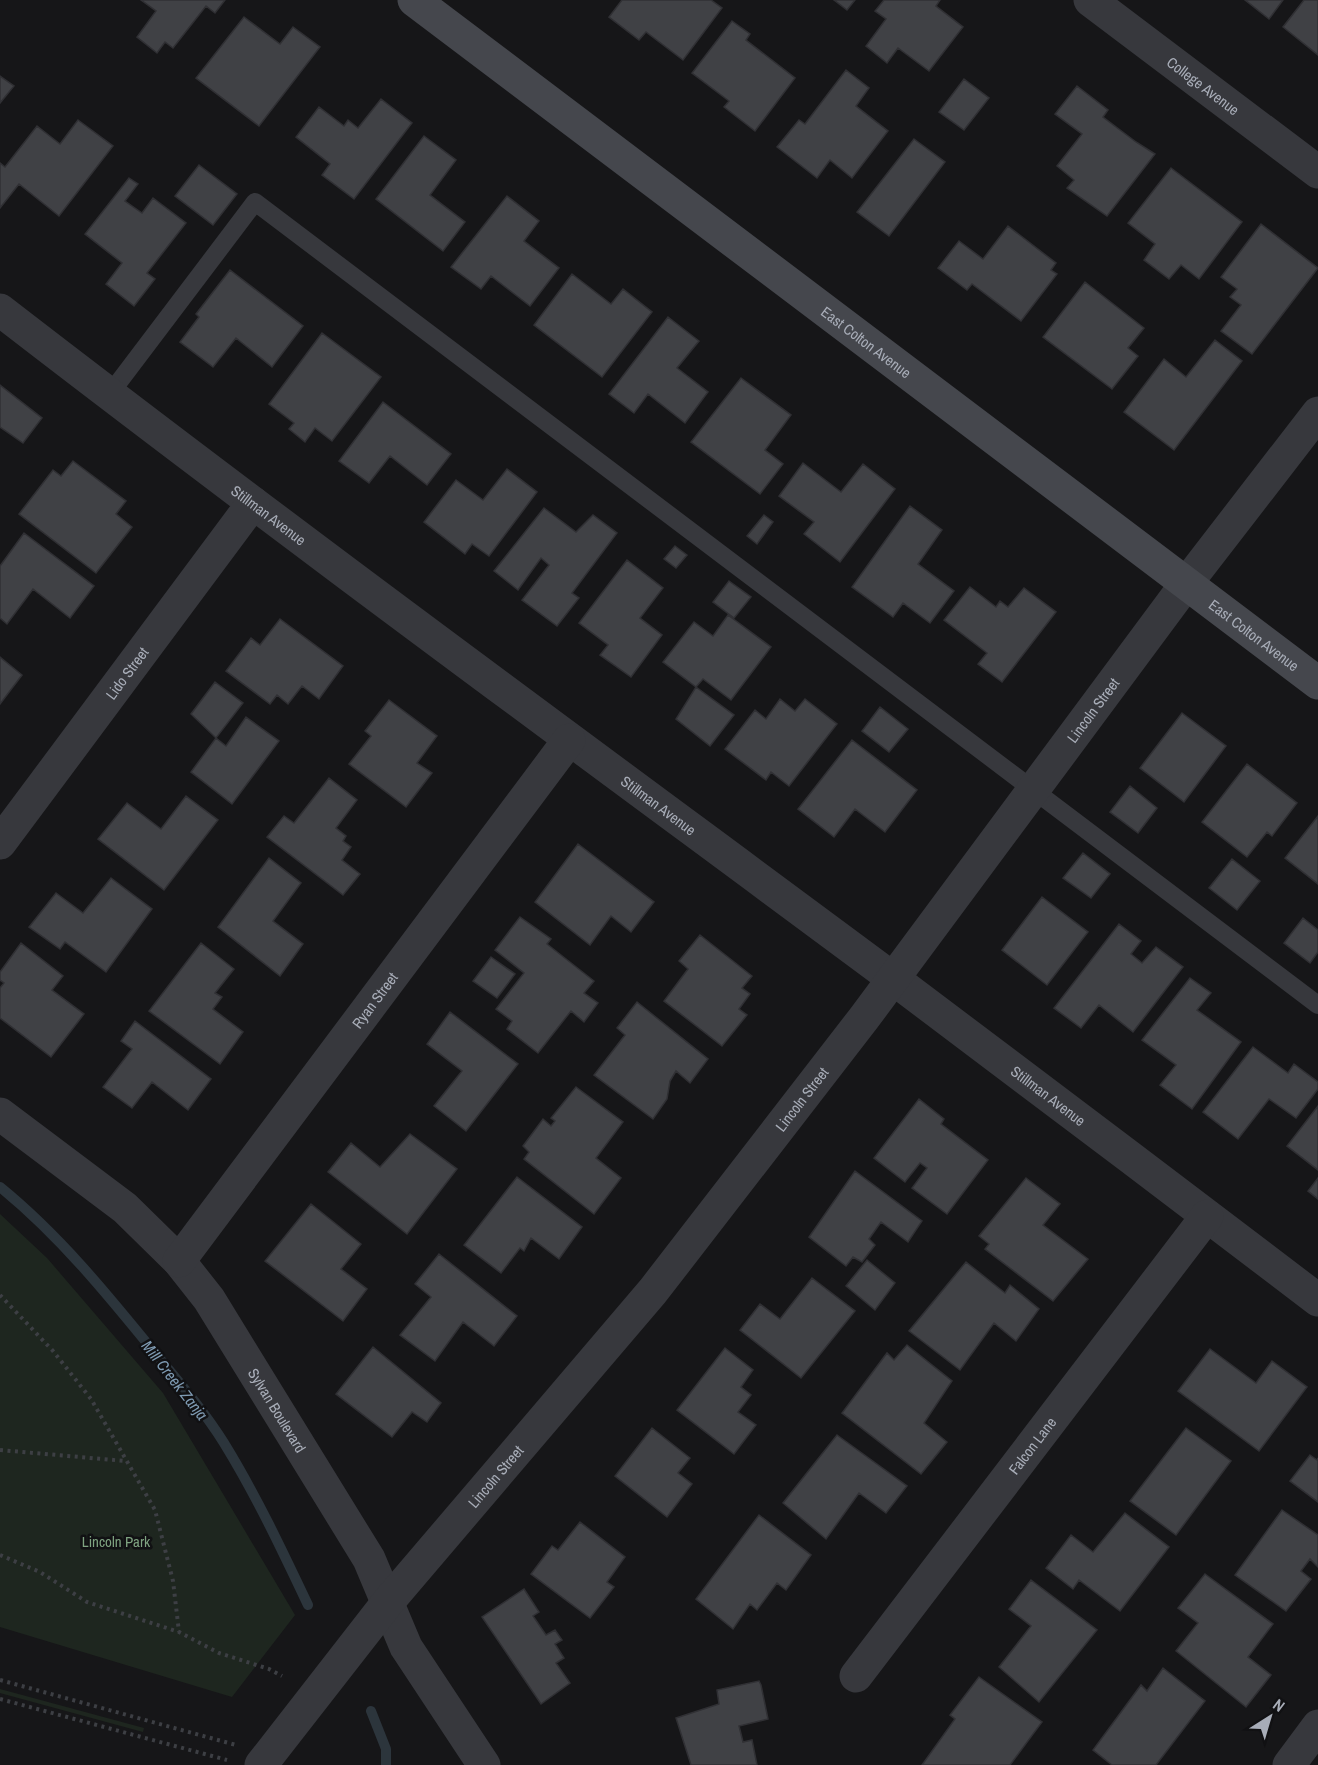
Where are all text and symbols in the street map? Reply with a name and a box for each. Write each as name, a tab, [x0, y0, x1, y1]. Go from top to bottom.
street label: College Avenue	[1163, 51, 1244, 120]
street label: East Colton Avenue	[817, 301, 916, 383]
street label: Stillman Avenue	[227, 480, 311, 550]
street label: East Colton Avenue	[1205, 594, 1304, 676]
street label: Lido Street	[100, 642, 153, 703]
street label: Lincoln Street	[1062, 673, 1124, 747]
street label: Stillman Avenue	[617, 770, 701, 840]
street label: Ryan Street	[346, 967, 403, 1032]
street label: Stillman Avenue	[1007, 1060, 1090, 1131]
street label: Lincoln Street	[770, 1062, 833, 1135]
water label: Mill Creek Zanja	[137, 1336, 213, 1424]
street label: Sylvan Boulevard	[243, 1364, 311, 1456]
street label: Falcon Lane	[1003, 1412, 1061, 1479]
street label: Lincoln Street	[463, 1440, 528, 1512]
park label: Lincoln Park	[82, 1531, 151, 1552]
north arrow	[1240, 1687, 1300, 1747]
text: N	[1269, 1693, 1289, 1717]

